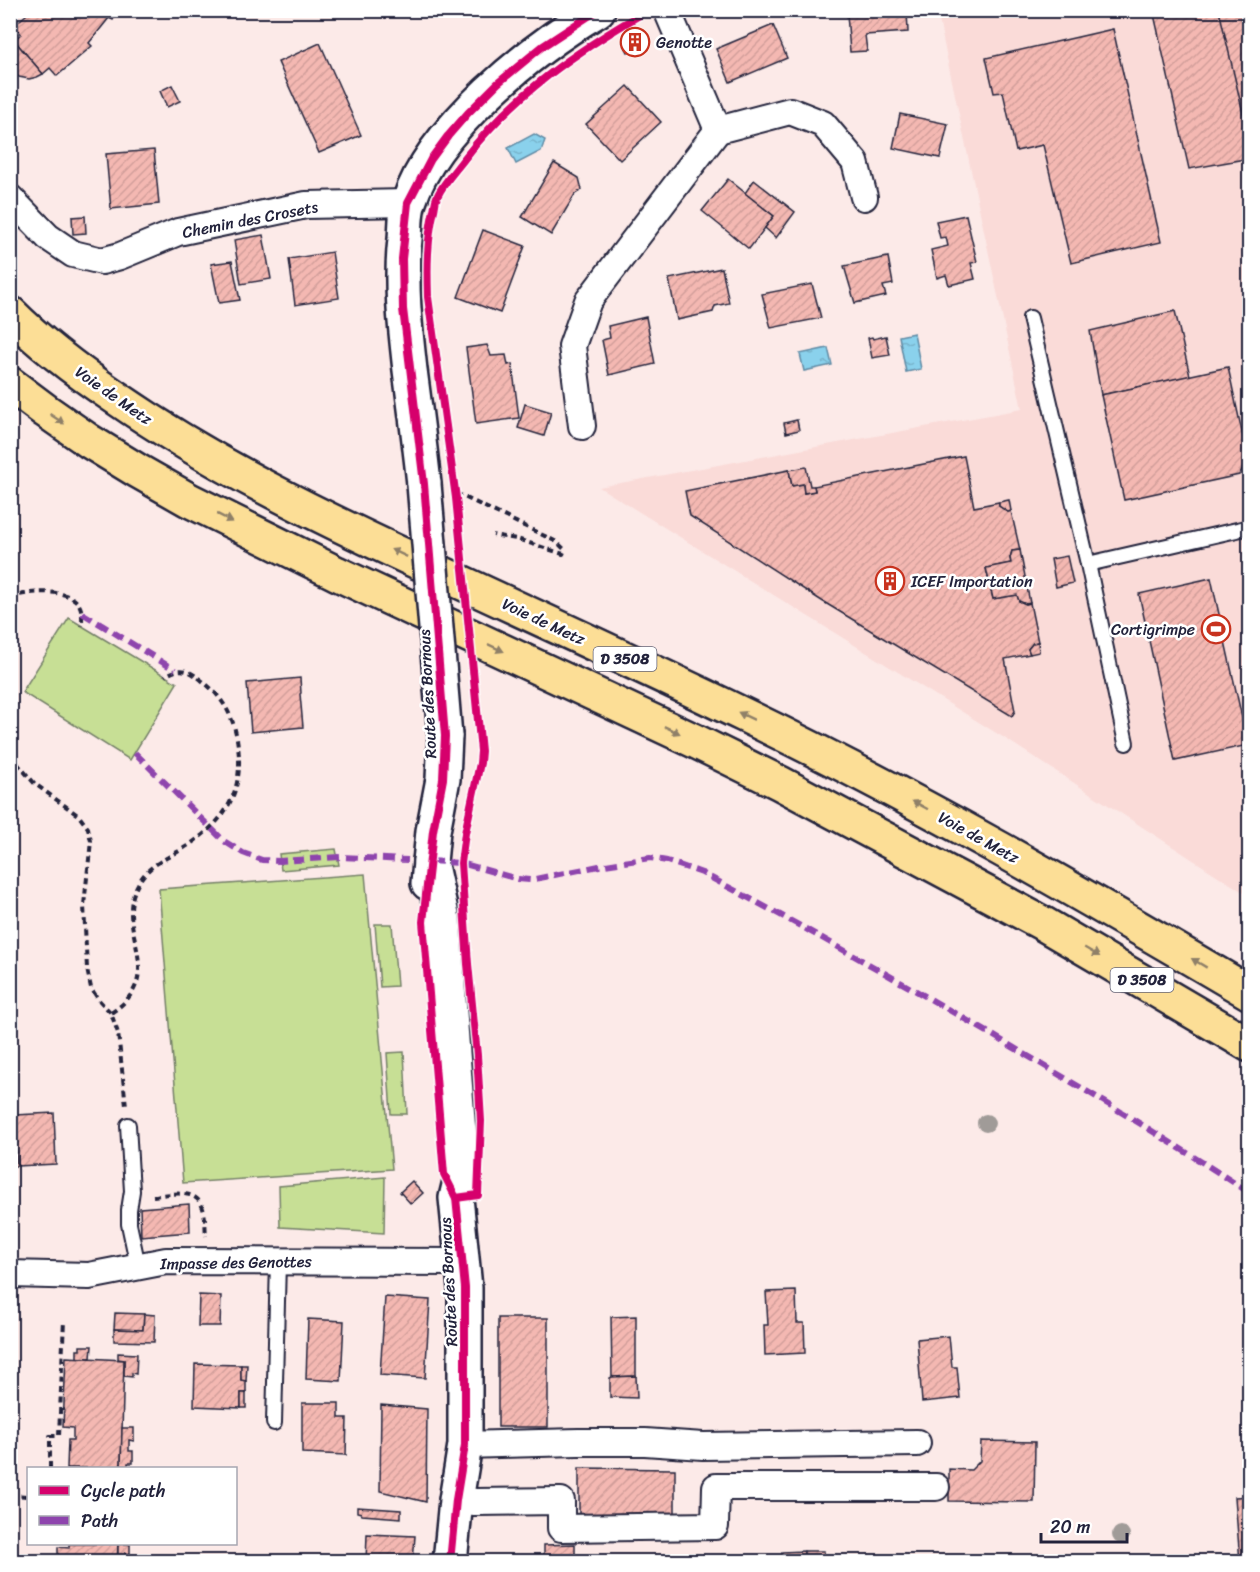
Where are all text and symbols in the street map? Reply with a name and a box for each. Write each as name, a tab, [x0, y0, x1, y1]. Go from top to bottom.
building icon: Genotte	[619, 26, 651, 58]
place label: Genotte	[656, 28, 712, 57]
street label: Chemin des Crosets	[180, 192, 321, 247]
street label: Voie de Metz	[69, 358, 159, 433]
one-way arrow	[49, 413, 65, 425]
one-way arrow	[217, 513, 234, 522]
one-way arrow	[389, 548, 407, 558]
building icon: ICEF Importation	[874, 565, 906, 597]
place label: ICEF Importation	[910, 567, 1033, 596]
street label: Voie de Metz	[497, 589, 591, 654]
sports icon: Cortigrimpe	[1200, 613, 1232, 645]
place label: Cortigrimpe	[1111, 615, 1195, 644]
street label: Route des Bornous	[410, 628, 445, 759]
one-way arrow	[487, 643, 504, 652]
road number: D 3508	[594, 647, 656, 671]
one-way arrow	[738, 712, 755, 721]
one-way arrow	[664, 726, 681, 735]
one-way arrow	[911, 800, 928, 810]
street label: Voie de Metz	[933, 803, 1025, 872]
one-way arrow	[1084, 947, 1101, 957]
one-way arrow	[1191, 958, 1207, 969]
road number: D 3508	[1110, 968, 1174, 992]
street label: Route des Bornous	[431, 1216, 466, 1347]
street label: Impasse des Genottes	[159, 1247, 313, 1278]
legend	[27, 1467, 237, 1545]
text: Cycle path	[81, 1475, 165, 1507]
text: Path	[81, 1505, 118, 1537]
scale bar	[1041, 1506, 1126, 1544]
text: 20 m	[1050, 1511, 1090, 1543]

